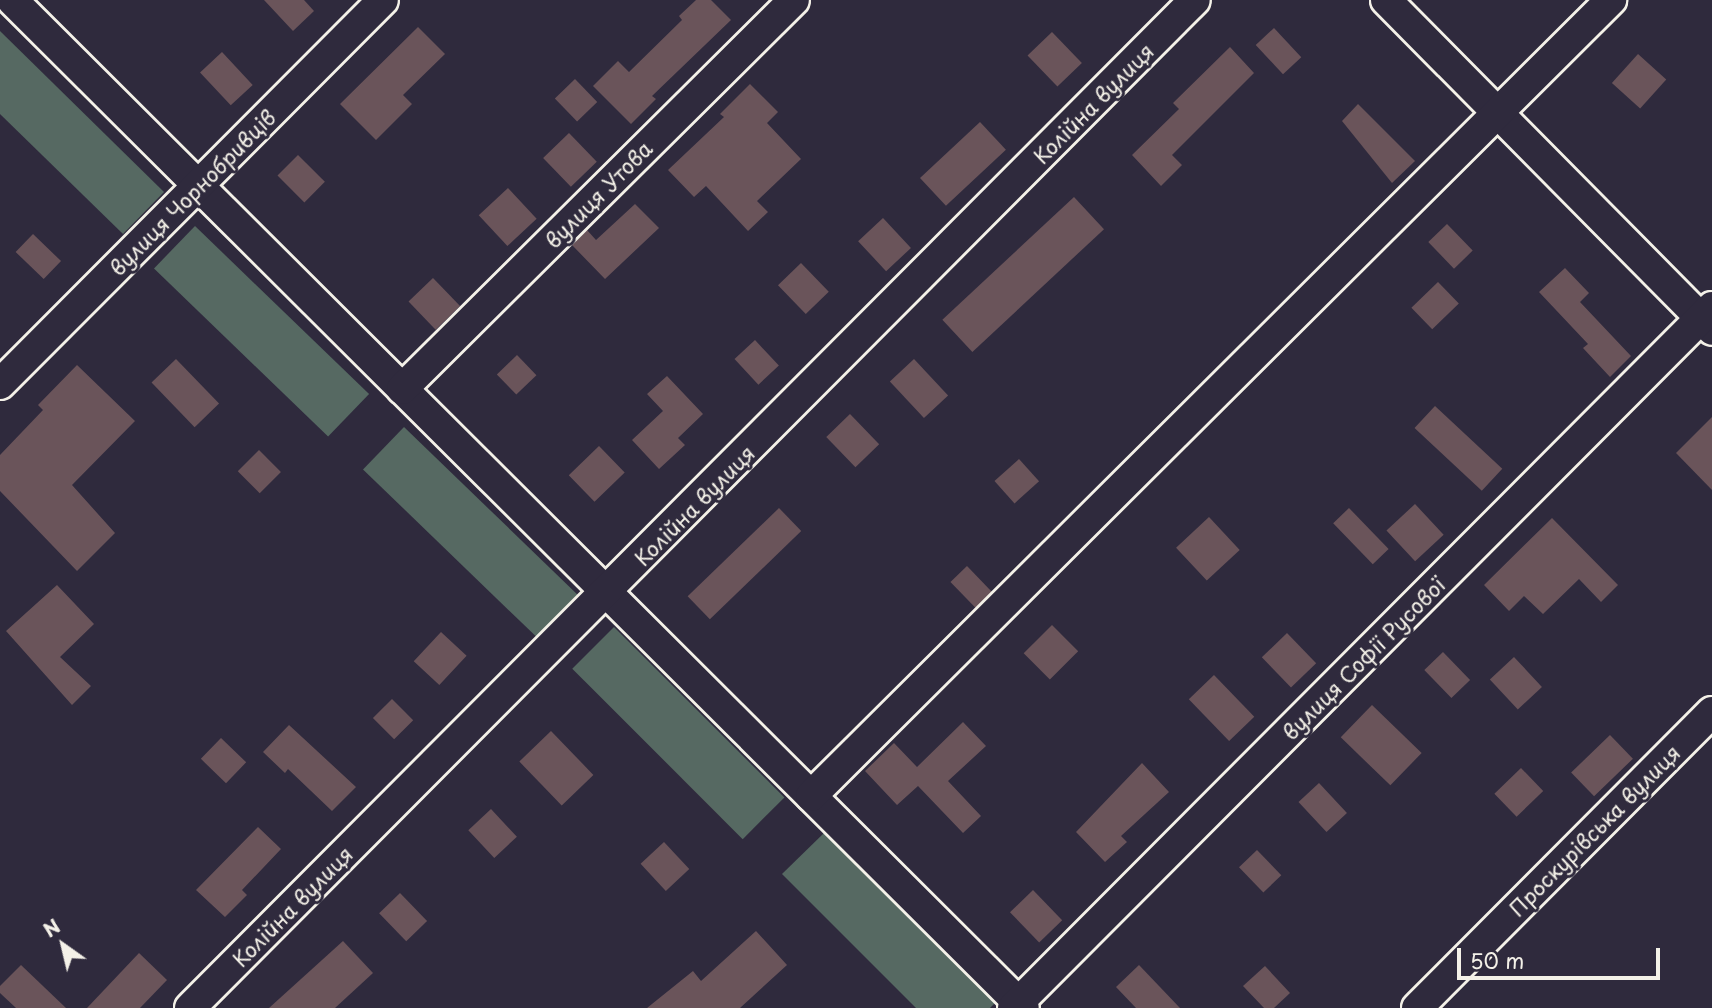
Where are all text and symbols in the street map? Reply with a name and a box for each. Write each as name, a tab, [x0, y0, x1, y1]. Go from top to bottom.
street label: Колійна вулиця	[1027, 37, 1159, 169]
street label: вулиця Чорнобривців	[104, 104, 280, 280]
street label: вулиця Утова	[539, 135, 657, 253]
street label: Колійна вулиця	[628, 439, 760, 571]
street label: вулиця Софії Русової	[1276, 571, 1450, 745]
street label: Проскурівська вулиця	[1503, 739, 1685, 921]
street label: Колійна вулиця	[226, 840, 358, 972]
north arrow	[28, 910, 98, 980]
text: N	[37, 912, 65, 943]
scale bar	[1460, 934, 1663, 978]
text: 50 m	[1470, 944, 1524, 976]

